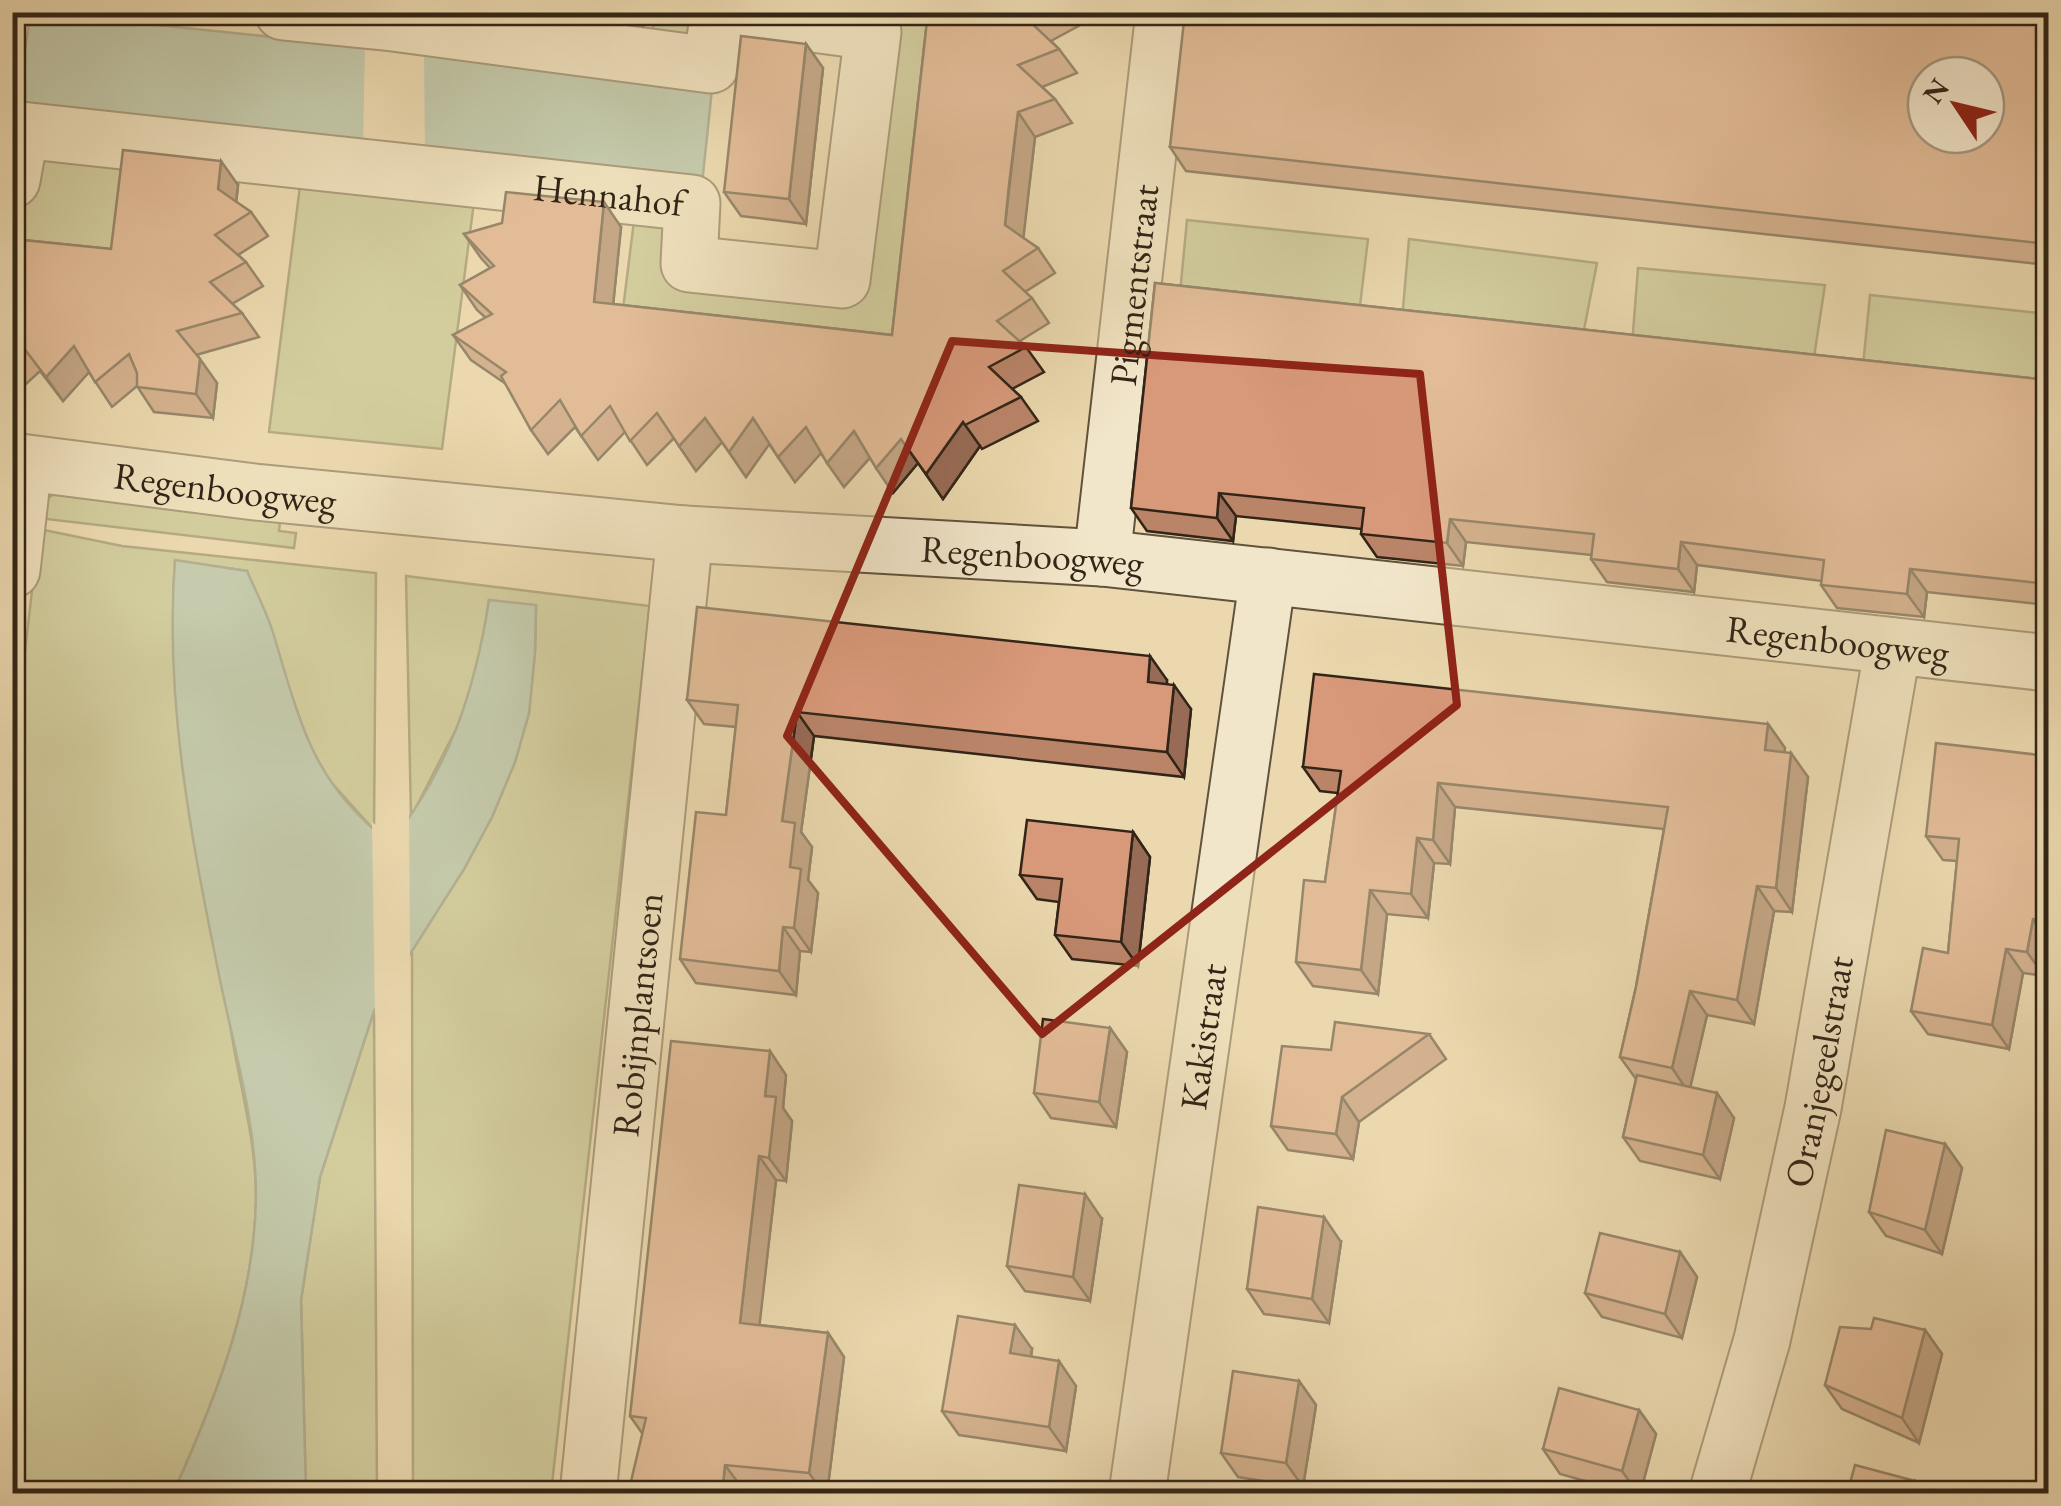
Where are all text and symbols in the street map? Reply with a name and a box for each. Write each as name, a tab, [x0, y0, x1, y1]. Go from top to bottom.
north arrow	[1906, 55, 2006, 155]
text: N	[1914, 71, 1957, 110]
street label: Hennahof	[531, 161, 691, 227]
street label: Pigmentstraat	[1097, 181, 1169, 388]
street label: Regenboogweg	[111, 450, 339, 524]
street label: Regenboogweg	[919, 523, 1147, 587]
street label: Regenboogweg	[1724, 603, 1952, 676]
street label: Robijnplantsoen	[600, 890, 673, 1139]
street label: Oranjegeelstraat	[1772, 952, 1863, 1192]
street label: Kakistraat	[1168, 960, 1237, 1113]

